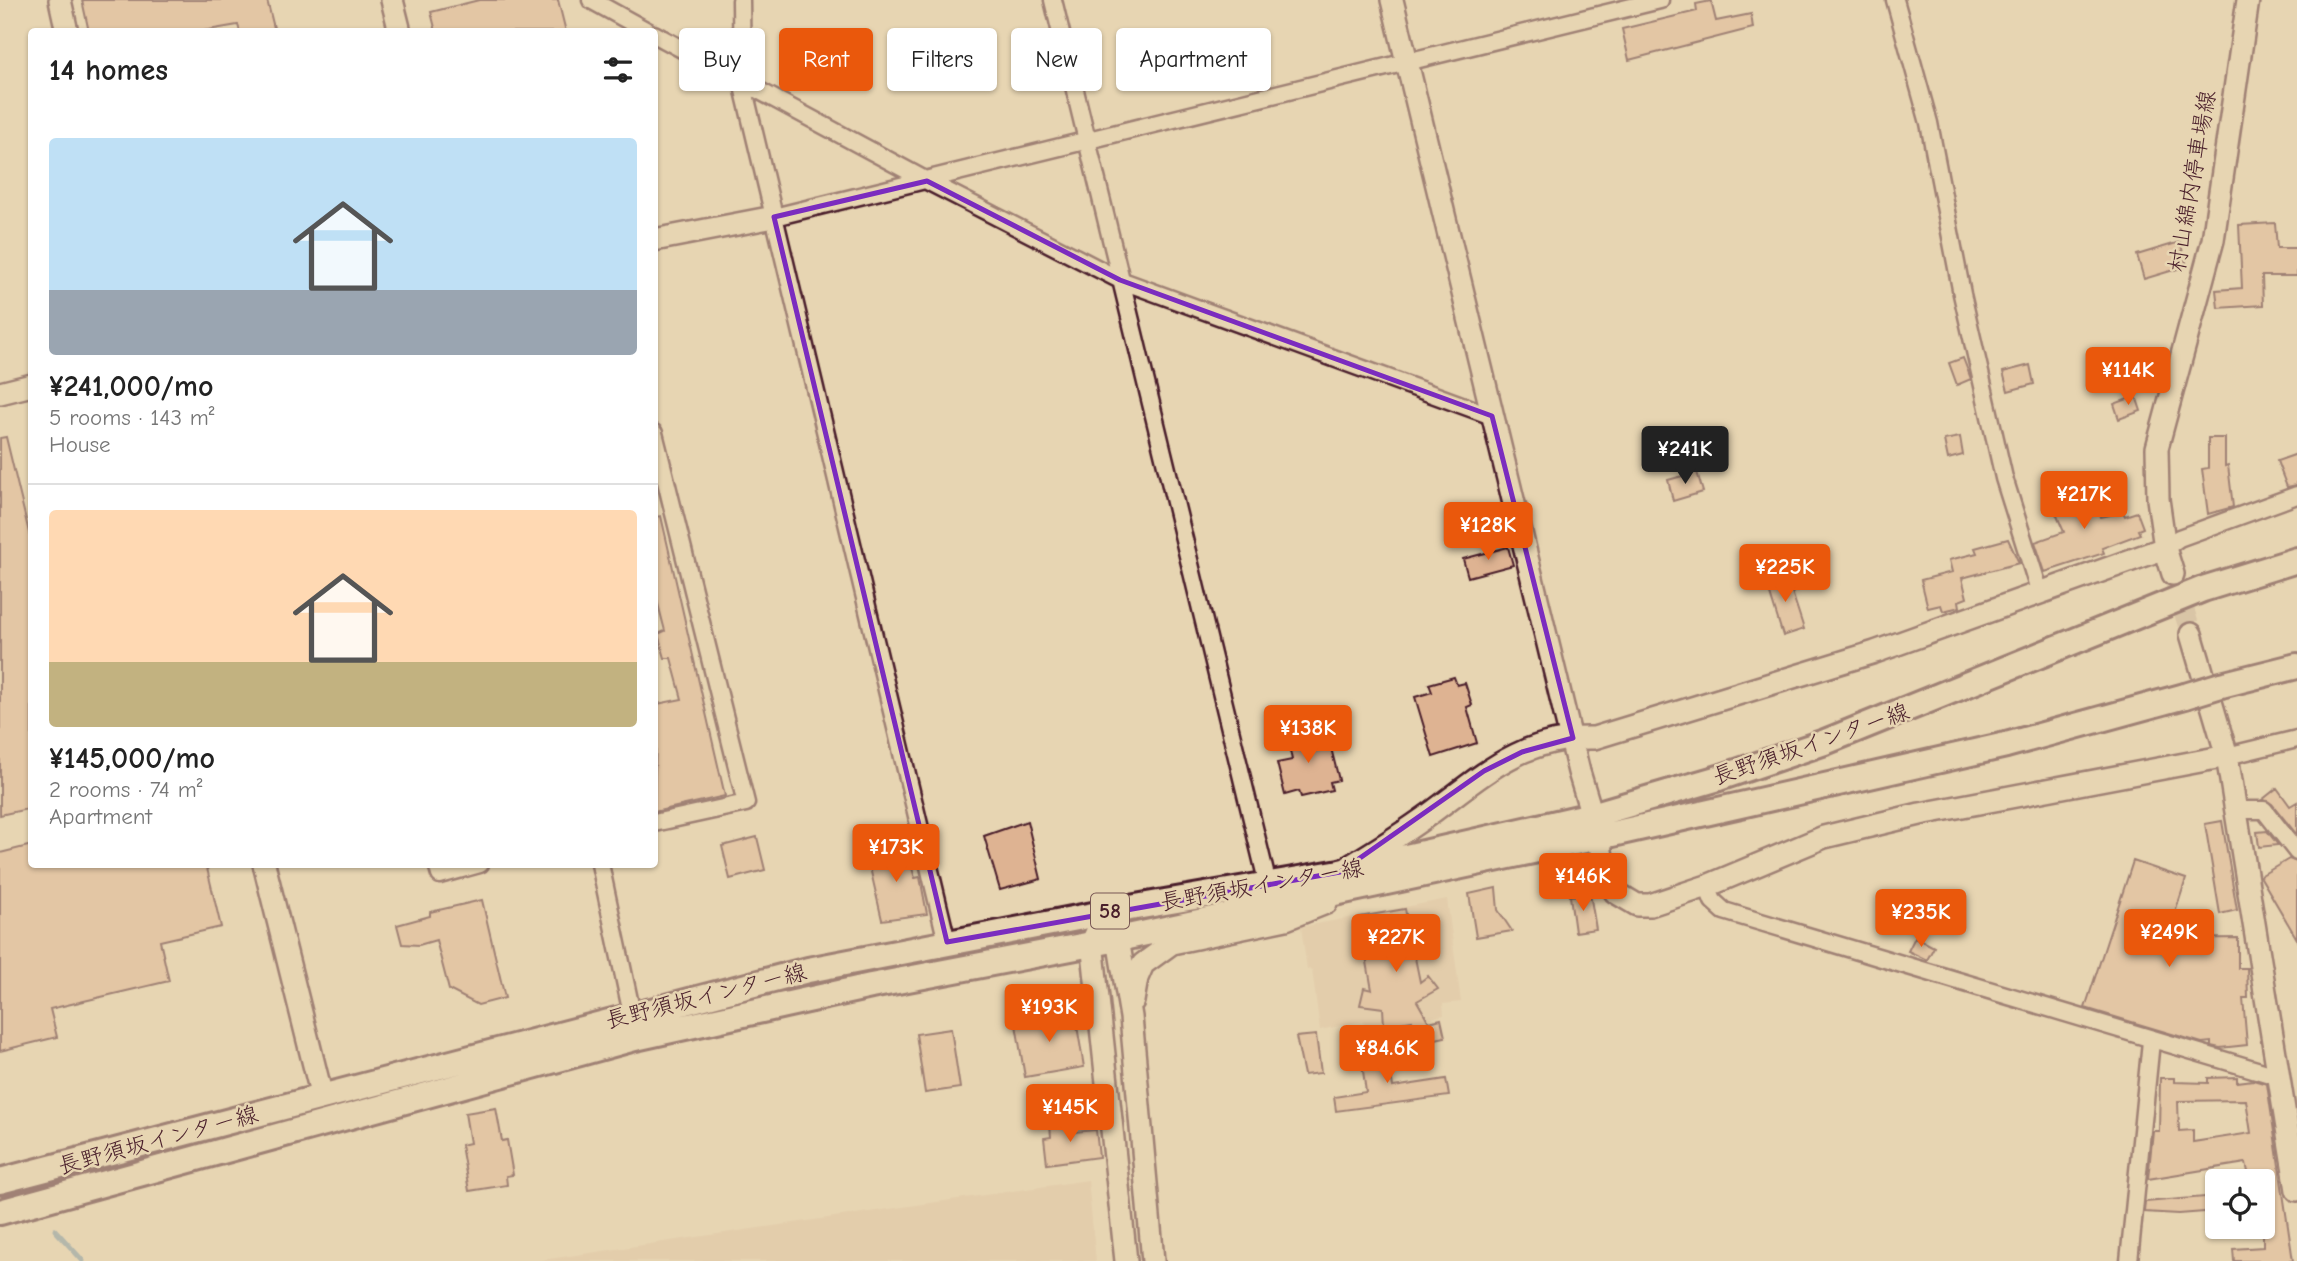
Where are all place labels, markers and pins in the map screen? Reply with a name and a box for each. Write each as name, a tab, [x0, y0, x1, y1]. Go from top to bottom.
pin: ¥114K	[2079, 348, 2177, 407]
pin: ¥241K	[1636, 426, 1734, 486]
pin: ¥217K	[2035, 472, 2133, 531]
pin: ¥128K	[1439, 503, 1537, 562]
pin: ¥225K	[1736, 544, 1834, 604]
pin: ¥138K	[1259, 706, 1357, 765]
pin: ¥173K	[847, 824, 945, 884]
pin: ¥146K	[1534, 853, 1632, 913]
pin: ¥235K	[1872, 890, 1970, 949]
pin: ¥249K	[2120, 909, 2218, 969]
pin: ¥227K	[1347, 914, 1445, 974]
pin: ¥193K	[1000, 984, 1098, 1044]
pin: ¥84.6K	[1330, 1026, 1444, 1085]
pin: ¥145K	[1021, 1084, 1119, 1144]

